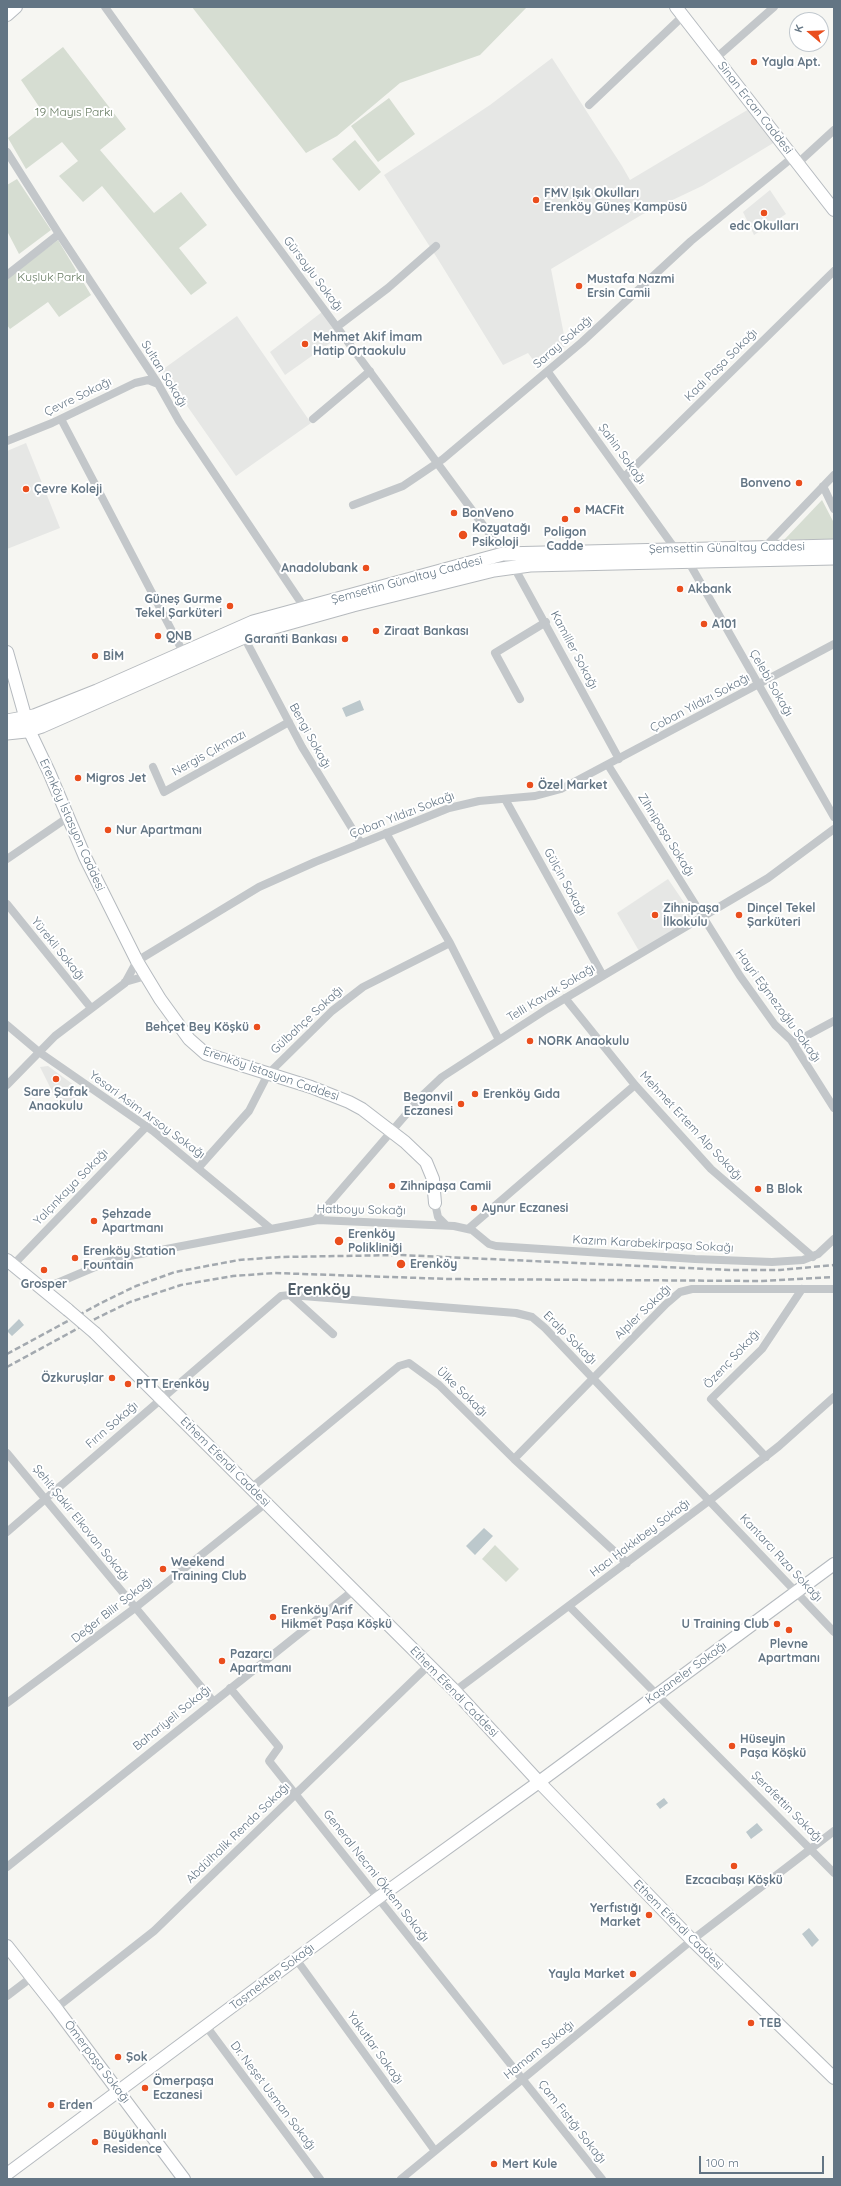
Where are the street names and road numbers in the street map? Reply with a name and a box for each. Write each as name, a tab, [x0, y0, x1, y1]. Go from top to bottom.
street label: Sinan Ercan Caddesi	[714, 59, 796, 157]
street label: Gürsoylu Sokağı	[280, 234, 346, 314]
street label: Saray Sokağı	[531, 312, 595, 372]
street label: Kadı Paşa Sokağı	[682, 326, 760, 404]
street label: Sultan Sokağı	[138, 338, 190, 410]
street label: Çevre Sokağı	[42, 375, 114, 419]
street label: Şahin Sokağı	[595, 421, 649, 487]
street label: Şemsettin Günaltay Caddesi	[649, 539, 805, 557]
street label: Şemsettin Günaltay Caddesi	[330, 553, 484, 607]
street label: Kamiller Sokağı	[547, 608, 601, 692]
street label: Çelebi Sokağı	[746, 647, 796, 719]
street label: Çoban Yıldızı Sokağı	[648, 671, 752, 735]
street label: Bengi Sokağı	[286, 701, 334, 771]
street label: Nergis Çıkmazı	[170, 727, 248, 779]
street label: Erenköy İstasyon Caddesi	[36, 757, 108, 893]
street label: Çoban Yıldızı Sokağı	[348, 788, 456, 842]
street label: Zihnipaşa Sokağı	[635, 791, 697, 879]
street label: Gülçin Sokağı	[541, 846, 589, 918]
street label: Yürekli Sokağı	[28, 915, 88, 983]
street label: Hayri Eğmezoğlu Sokağı	[732, 947, 824, 1065]
street label: Telli Kavak Sokağı	[504, 961, 598, 1025]
street label: Gülbahçe Sokağı	[268, 983, 346, 1057]
street label: Erenköy İstasyon Caddesi	[201, 1044, 341, 1104]
street label: Yesari Asim Arsoy Sokağı	[86, 1068, 208, 1162]
street label: Mehmet Ertem Alp Sokağı	[637, 1069, 745, 1183]
street label: Yalçınkaya Sokağı	[31, 1146, 111, 1228]
street label: Hatboyu Sokağı	[316, 1202, 406, 1218]
street label: Kazım Karabekirpaşa Sokağı	[572, 1233, 734, 1255]
street label: Alpler Sokağı	[612, 1282, 674, 1342]
street label: Eralp Sokağı	[540, 1308, 600, 1368]
street label: Özenç Sokağı	[701, 1326, 763, 1392]
street label: Ülke Sokağı	[434, 1364, 490, 1420]
street label: Fırın Sokağı	[83, 1398, 141, 1452]
street label: Ethem Efendi Caddesi	[177, 1414, 273, 1510]
street label: Şehit Şakir Elkovan Sokağı	[30, 1462, 132, 1584]
street label: Hacı Hakkıbey Sokağı	[587, 1496, 693, 1580]
street label: Kantarcı Rıza Sokağı	[737, 1511, 825, 1605]
street label: Değer Bilir Sokağı	[69, 1574, 155, 1646]
street label: Kaşaneler Sokağı	[643, 1639, 729, 1707]
street label: Ethem Efendi Caddesi	[407, 1644, 501, 1740]
street label: Bahariyeli Sokağı	[130, 1682, 214, 1754]
street label: Şerafettin Sokağı	[748, 1768, 826, 1846]
street label: Abdülhalik Renda Sokağı	[183, 1780, 293, 1886]
street label: General Necmi Öktem Sokağı	[320, 1807, 432, 1945]
street label: Ethem Efendi Caddesi	[630, 1877, 726, 1973]
street label: Taşmektep Sokağı	[227, 1941, 317, 2013]
street label: Yakutlar Sokağı	[344, 2009, 406, 2087]
street label: Hamam Sokağı	[501, 2017, 577, 2083]
street label: Ömerpaşa Sokağı	[61, 2018, 133, 2106]
street label: Dr. Neşet Usman Sokağı	[227, 2039, 319, 2153]
street label: Çam Fıstığı Sokağı	[535, 2077, 609, 2167]

